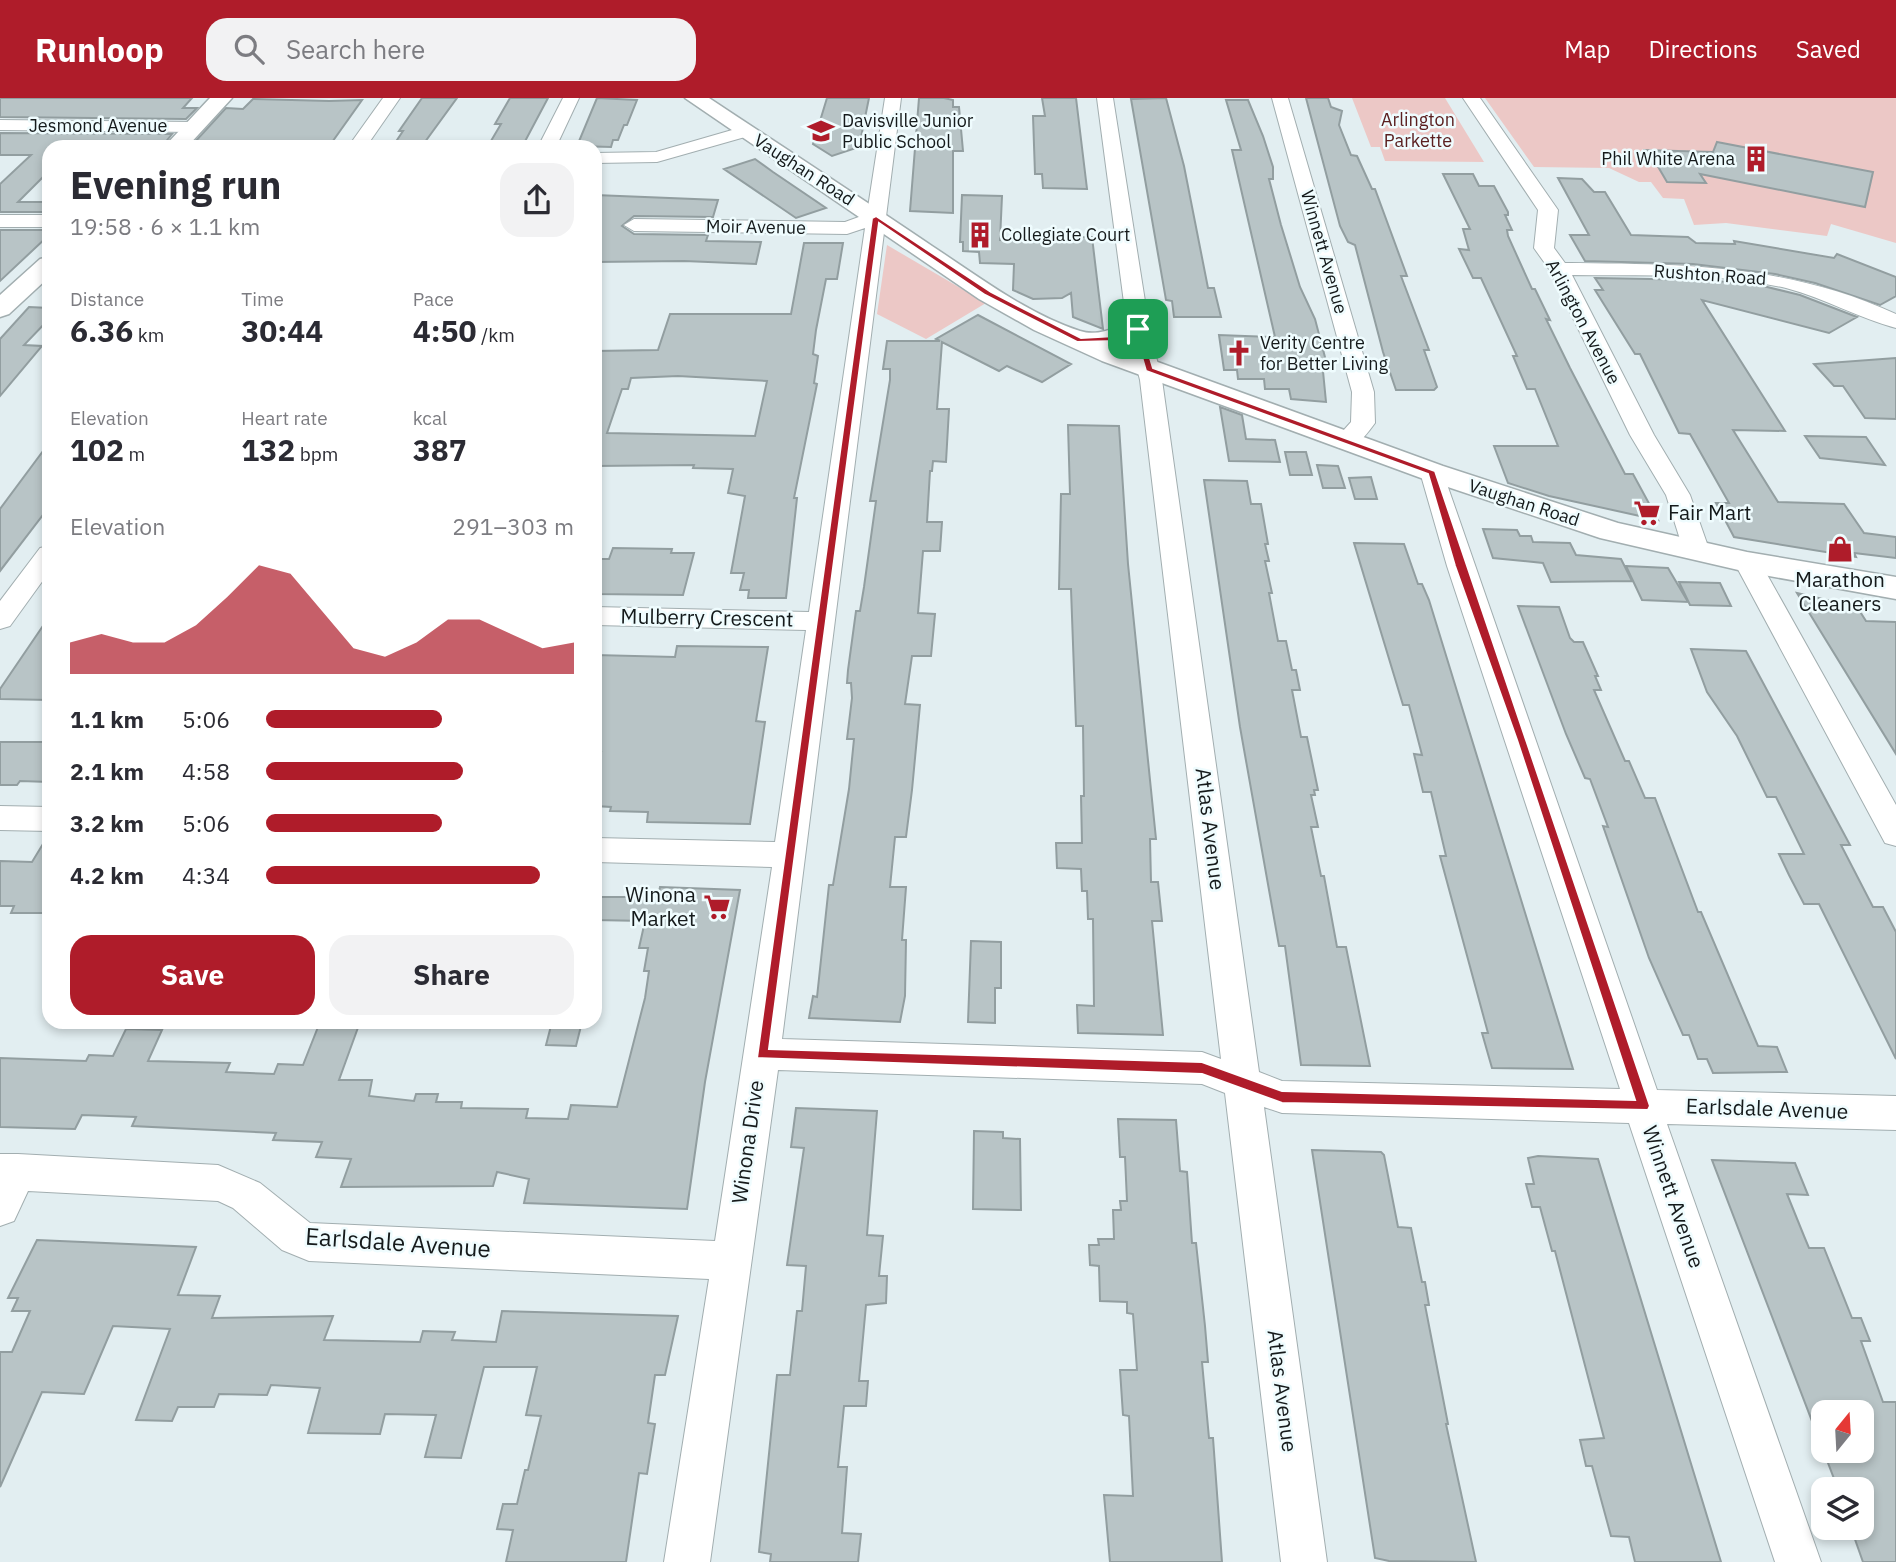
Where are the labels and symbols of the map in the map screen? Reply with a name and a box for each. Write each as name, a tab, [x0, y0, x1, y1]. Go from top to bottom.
park label: Arlington Parkette	[1381, 108, 1455, 152]
place label: Davisville Junior Public School	[842, 109, 974, 153]
street label: Jesmond Avenue	[29, 114, 167, 137]
school or university icon: Davisville Junior Public School	[806, 116, 836, 146]
street label: Vaughan Road	[750, 128, 859, 211]
building icon: Phil White Arena	[1741, 144, 1771, 174]
place label: Phil White Arena	[1601, 147, 1735, 170]
street label: Winnett Avenue	[1296, 187, 1353, 317]
street label: Moir Avenue	[706, 214, 806, 239]
building icon: Collegiate Court	[965, 220, 995, 250]
place label: Collegiate Court	[1001, 223, 1130, 246]
street label: Arlington Avenue	[1541, 255, 1626, 388]
street label: Rushton Road	[1653, 259, 1767, 290]
pin	[1108, 299, 1168, 359]
place label: Verity Centre for Better Living	[1260, 331, 1389, 375]
church icon: Verity Centre for Better Living	[1224, 338, 1254, 368]
street label: Vaughan Road	[1466, 474, 1583, 531]
supermarket icon: Fair Mart	[1632, 498, 1662, 528]
place label: Fair Mart	[1668, 498, 1751, 526]
shop icon: Marathon Cleaners	[1825, 534, 1855, 564]
place label: Marathon Cleaners	[1795, 565, 1885, 617]
street label: Mulberry Crescent	[620, 601, 794, 633]
street label: Atlas Avenue	[1190, 766, 1232, 892]
place label: Winona Market	[625, 880, 696, 932]
supermarket icon: Winona Market	[702, 892, 732, 922]
street label: Winona Drive	[724, 1078, 770, 1205]
street label: Earlsdale Avenue	[1685, 1091, 1849, 1125]
street label: Winnett Avenue	[1636, 1122, 1711, 1272]
street label: Earlsdale Avenue	[304, 1220, 492, 1264]
street label: Atlas Avenue	[1262, 1328, 1304, 1454]
north arrow	[1811, 1400, 1874, 1463]

